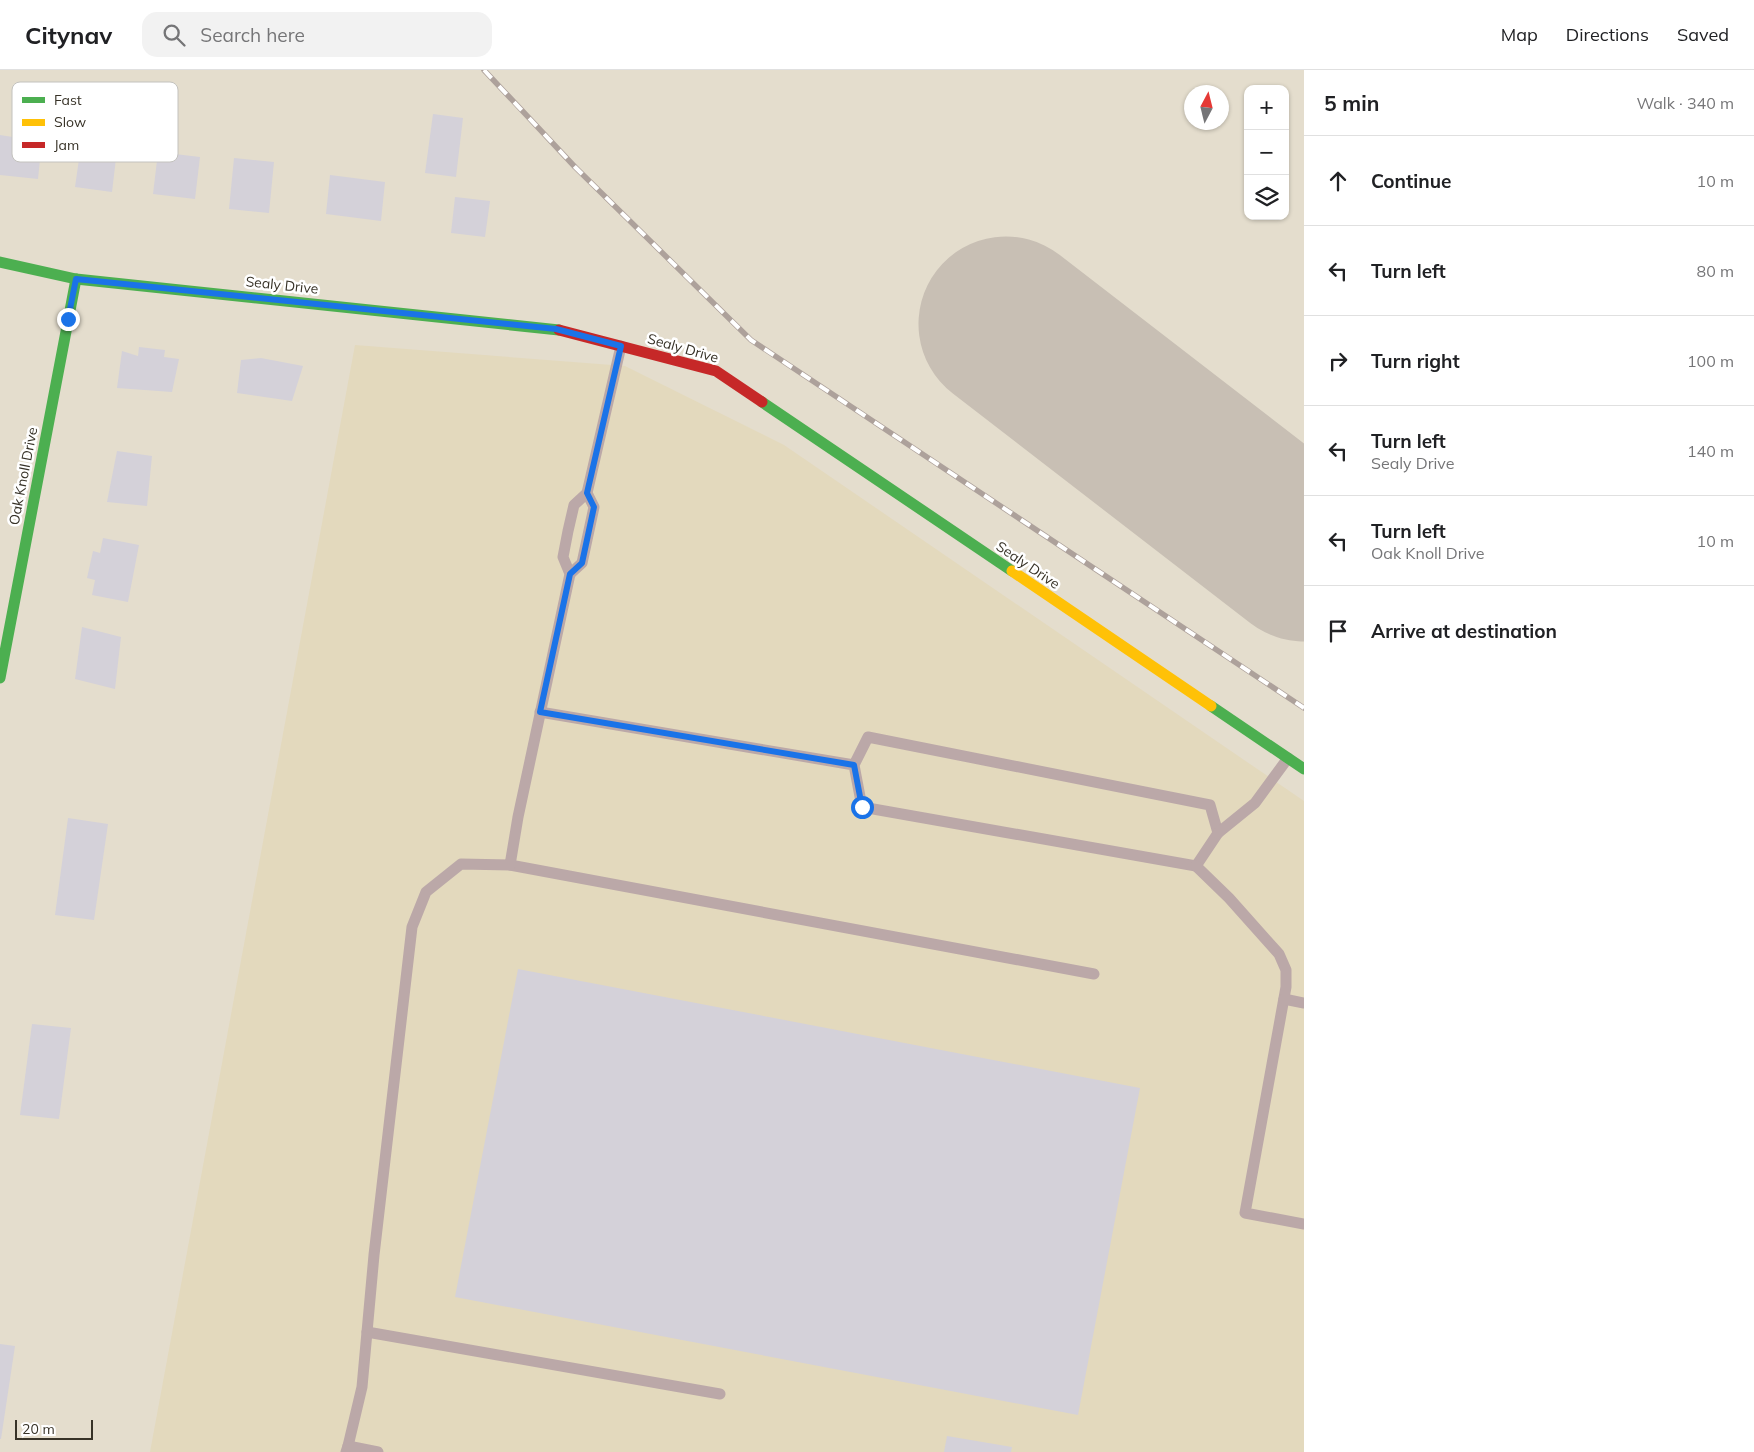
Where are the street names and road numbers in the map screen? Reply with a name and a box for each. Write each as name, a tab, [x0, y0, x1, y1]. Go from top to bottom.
street label: Sealy Drive	[245, 272, 319, 298]
street label: Sealy Drive	[645, 329, 721, 367]
street label: Oak Knoll Drive	[5, 426, 41, 526]
street label: Sealy Drive	[993, 537, 1063, 593]

